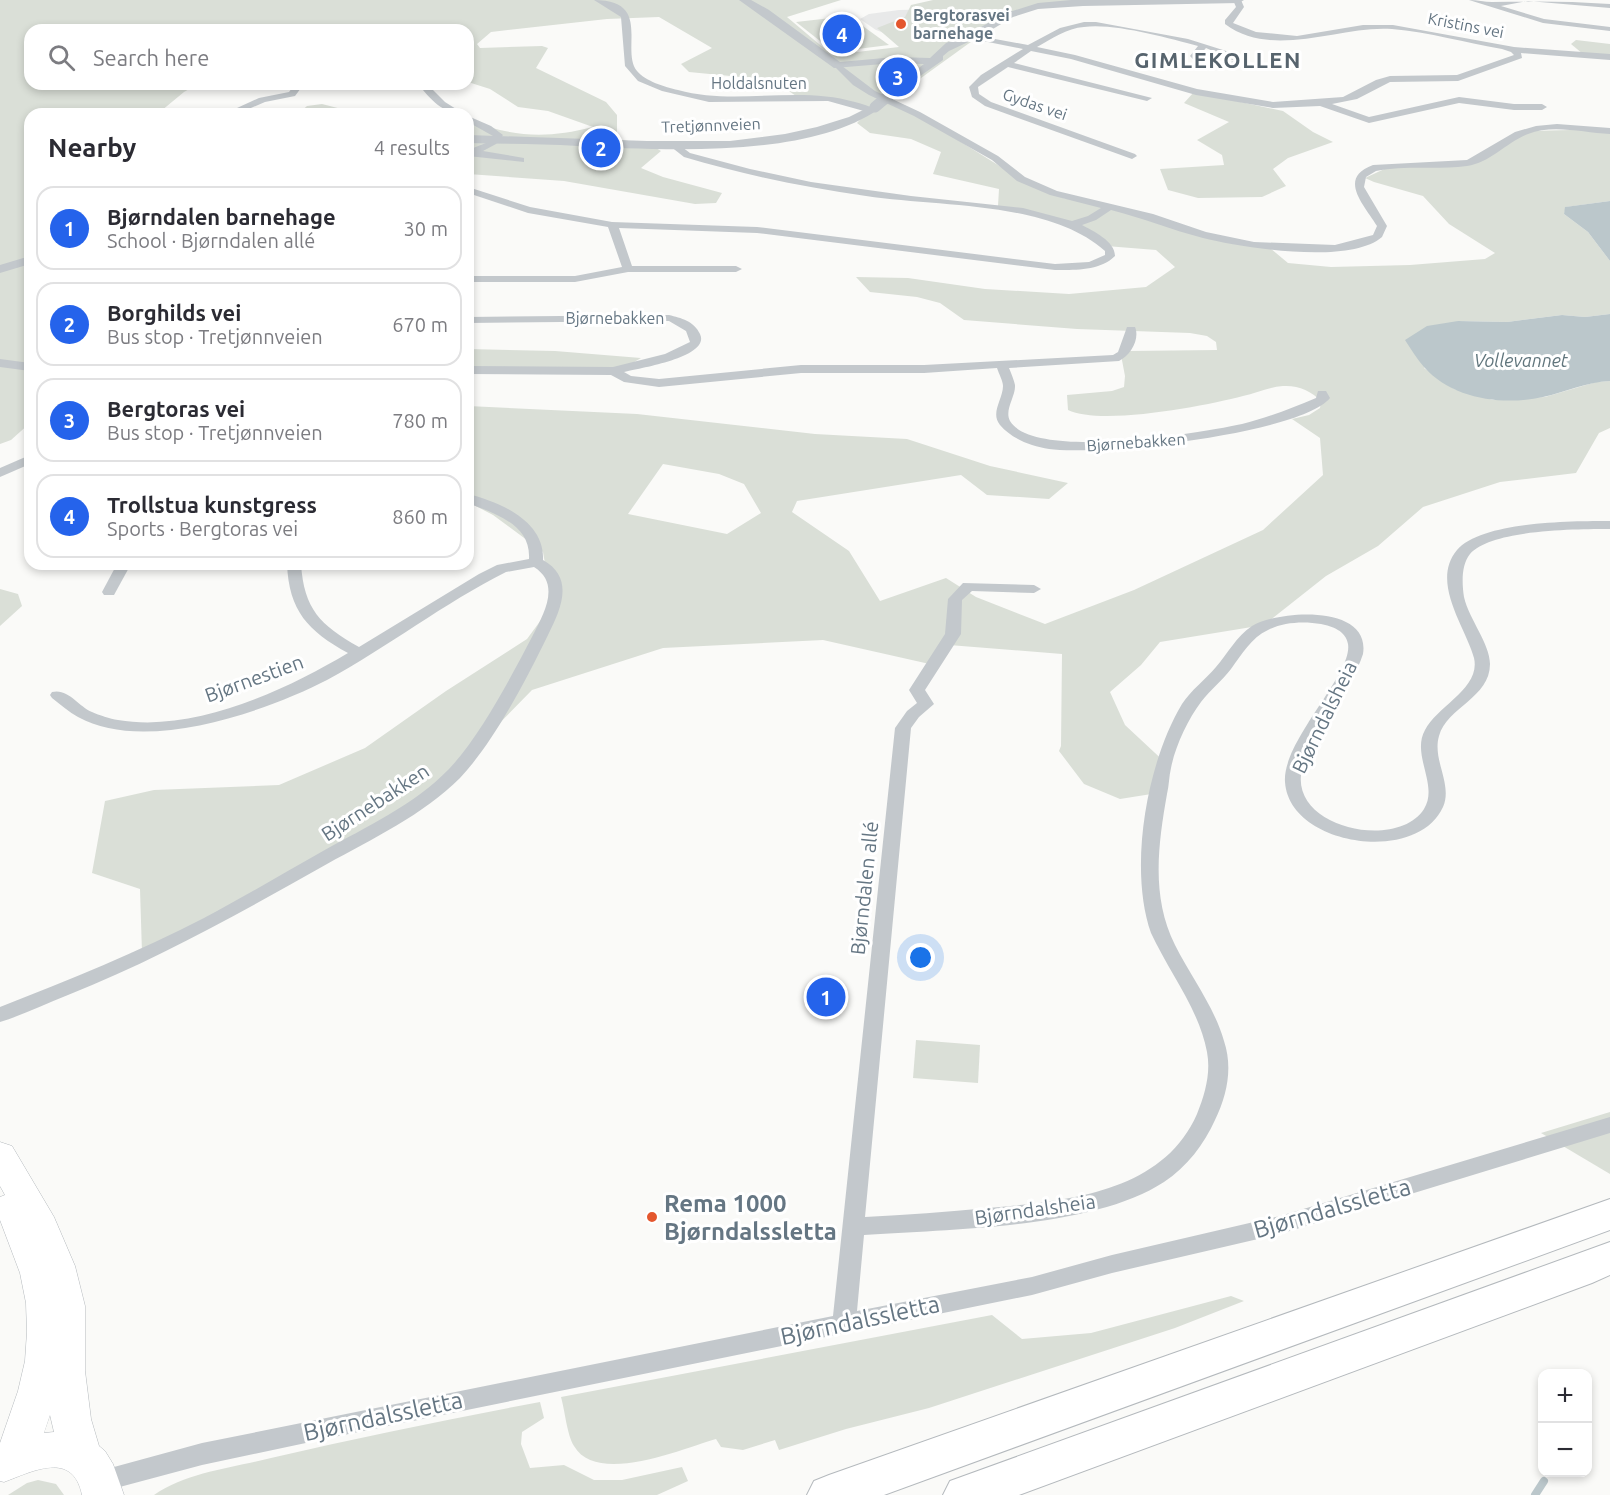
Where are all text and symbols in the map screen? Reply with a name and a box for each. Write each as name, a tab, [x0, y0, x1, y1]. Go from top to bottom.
place label: Bergtorasvei barnehage	[913, 6, 1010, 42]
street label: Kristins vei	[1426, 9, 1506, 41]
pin: 4	[822, 12, 862, 57]
marker: Bergtorasvei barnehage	[894, 17, 908, 31]
search box	[24, 24, 474, 90]
icon: search	[45, 41, 78, 74]
text: Search here	[93, 45, 209, 70]
district label: GIMLEKOLLEN	[1134, 47, 1302, 72]
pin: 3	[878, 54, 918, 100]
street label: Holdalsnuten	[711, 74, 807, 92]
street label: Gydas vei	[1000, 85, 1070, 123]
street label: Tretjønnveien	[661, 114, 761, 136]
pin: 2	[582, 126, 620, 170]
text: Nearby	[48, 133, 136, 162]
text: 4 results	[374, 136, 450, 159]
text: Bjørndalen barnehage	[107, 204, 336, 229]
text: 1	[64, 217, 75, 240]
text: 30 m	[404, 217, 448, 240]
text: School · Bjørndalen allé	[107, 229, 315, 252]
text: Borghilds vei	[107, 300, 241, 325]
street label: Bjørnebakken	[566, 309, 664, 327]
text: 2	[64, 313, 75, 336]
text: 670 m	[392, 313, 448, 336]
text: Bus stop · Tretjønnveien	[107, 325, 323, 348]
water label: Vollevannet	[1474, 350, 1569, 370]
text: Bergtoras vei	[107, 396, 245, 421]
text: 3	[64, 409, 75, 432]
text: 780 m	[392, 409, 448, 432]
text: Bus stop · Tretjønnveien	[107, 421, 323, 444]
street label: Bjørnebakken	[1086, 430, 1186, 454]
text: Trollstua kunstgress	[107, 492, 317, 517]
text: 4	[64, 505, 75, 528]
text: 860 m	[392, 505, 448, 528]
text: Sports · Bergtoras vei	[107, 517, 298, 540]
street label: Bjørnestien	[202, 650, 306, 706]
street label: Bjørndalsheia	[1287, 657, 1361, 777]
street label: Bjørnebakken	[317, 759, 433, 845]
street label: Bjørndalen allé	[846, 820, 882, 956]
your location	[906, 943, 935, 972]
pin: 1	[806, 974, 846, 1020]
street label: Bjørndalssletta	[1250, 1173, 1414, 1243]
street label: Bjørndalsheia	[973, 1189, 1097, 1229]
place label: Rema 1000 Bjørndalssletta	[664, 1190, 837, 1245]
marker: Rema 1000 Bjørndalssletta	[645, 1210, 659, 1224]
street label: Bjørndalssletta	[778, 1290, 942, 1350]
map controls	[1538, 1369, 1592, 1477]
button: +	[1538, 1369, 1592, 1423]
street label: Bjørndalssletta	[301, 1386, 465, 1446]
button: −	[1538, 1423, 1592, 1477]

